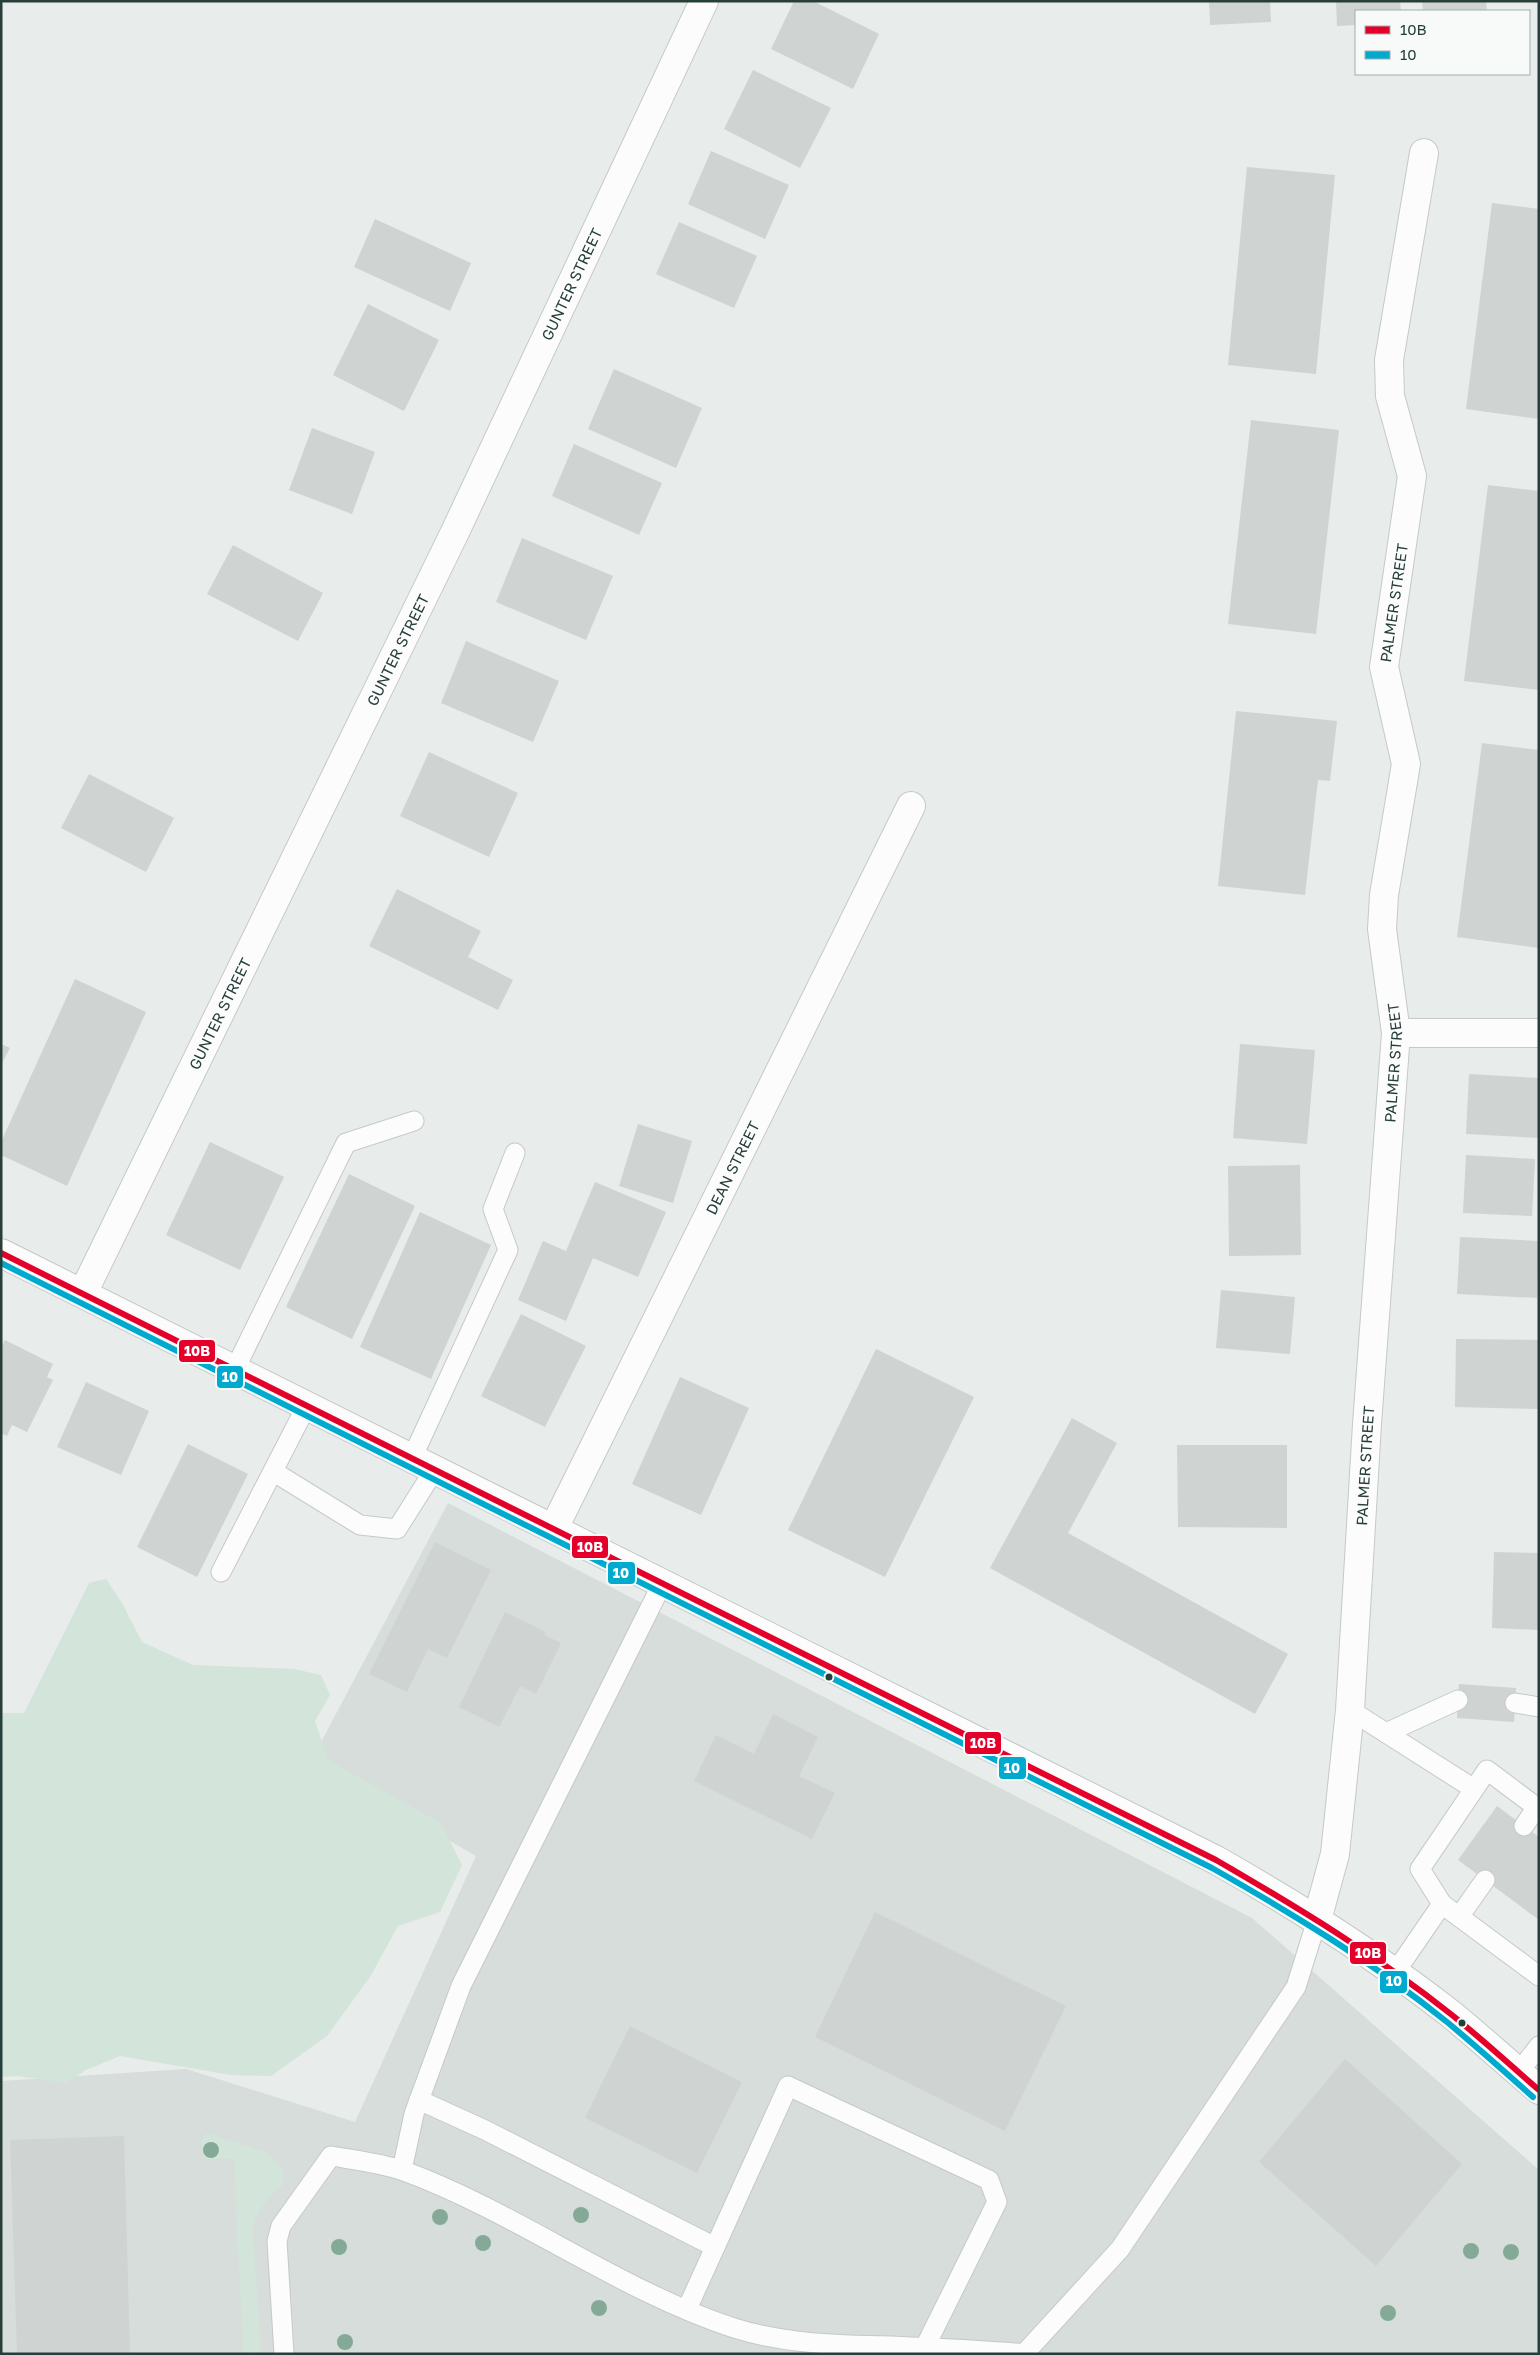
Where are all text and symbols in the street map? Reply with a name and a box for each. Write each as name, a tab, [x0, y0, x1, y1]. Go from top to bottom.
legend	[1355, 10, 1530, 75]
text: 10B	[1400, 20, 1427, 38]
text: 10	[1400, 45, 1417, 63]
street label: GUNTER STREET	[537, 225, 605, 343]
street label: PALMER STREET	[1376, 542, 1411, 663]
street label: GUNTER STREET	[363, 591, 432, 709]
street label: GUNTER STREET	[185, 955, 254, 1072]
street label: PALMER STREET	[1380, 1002, 1405, 1123]
street label: DEAN STREET	[702, 1118, 763, 1217]
line badge: 10B	[178, 1339, 216, 1363]
text: 10B	[184, 1342, 210, 1359]
line badge: 10	[216, 1365, 244, 1389]
text: 10	[222, 1368, 238, 1385]
street label: PALMER STREET	[1352, 1405, 1377, 1526]
line badge: 10B	[571, 1535, 609, 1559]
text: 10B	[577, 1538, 603, 1555]
line badge: 10	[607, 1561, 636, 1585]
text: 10	[613, 1564, 629, 1581]
unlabelled marker	[824, 1672, 834, 1682]
line badge: 10B	[964, 1731, 1002, 1755]
text: 10B	[970, 1734, 996, 1751]
line badge: 10	[998, 1756, 1027, 1780]
text: 10	[1004, 1759, 1020, 1776]
line badge: 10B	[1349, 1941, 1387, 1965]
text: 10B	[1355, 1944, 1381, 1961]
line badge: 10	[1379, 1970, 1408, 1994]
text: 10	[1386, 1972, 1402, 1989]
unlabelled marker	[1457, 2018, 1467, 2028]

